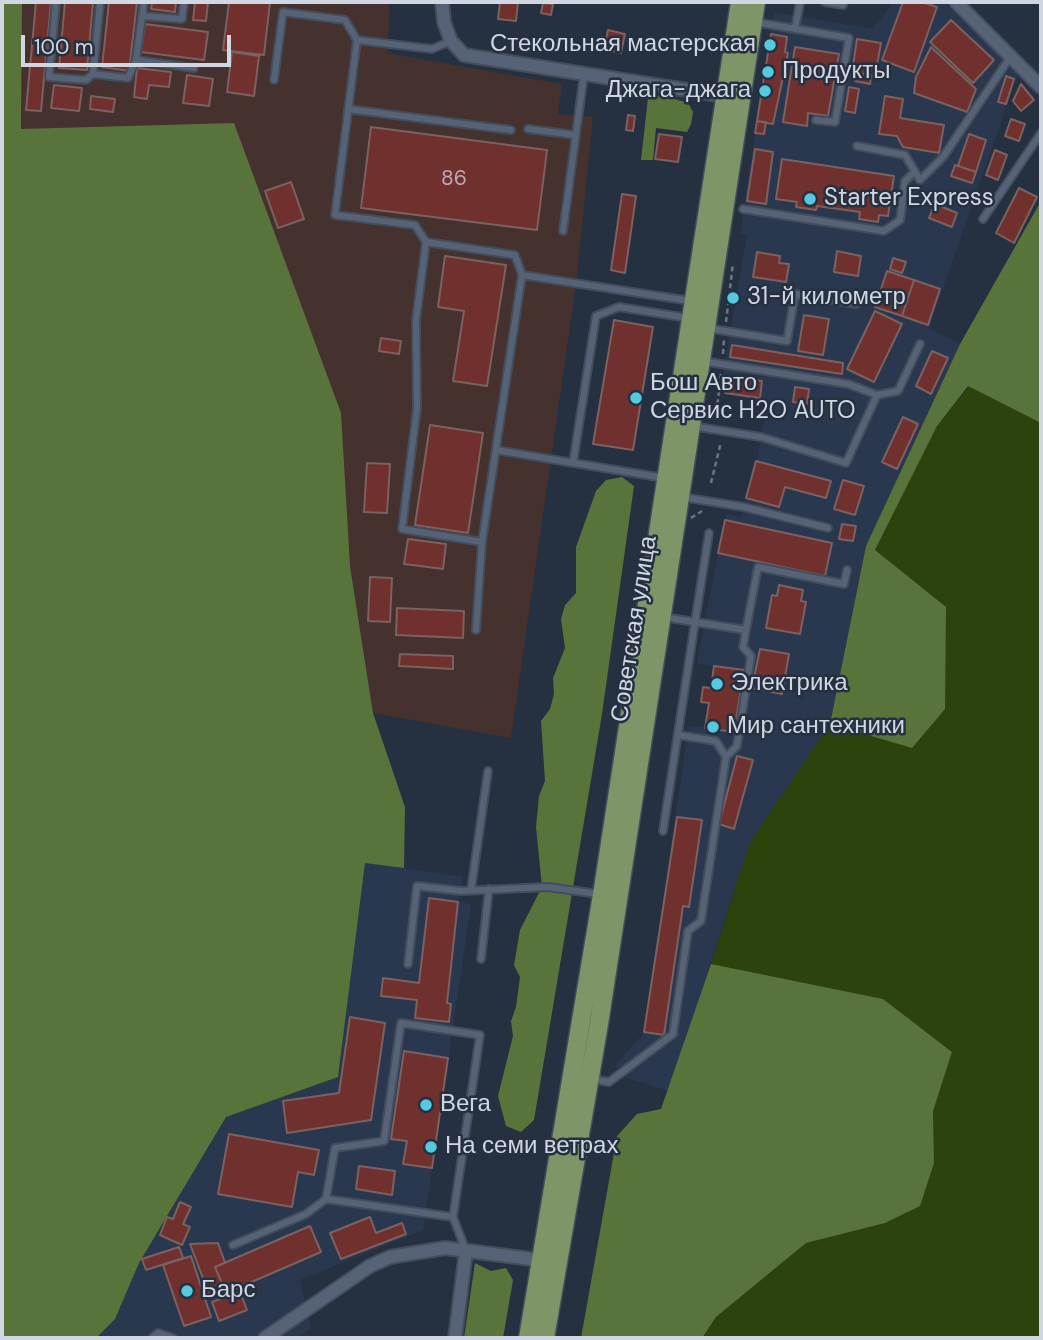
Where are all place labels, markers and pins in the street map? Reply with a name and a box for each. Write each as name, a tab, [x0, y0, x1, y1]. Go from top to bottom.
place label: Стекольная мастерская	[490, 31, 756, 59]
marker: Стекольная мастерская	[762, 37, 778, 53]
place label: Продукты	[782, 58, 890, 86]
marker: Продукты	[760, 64, 776, 80]
place label: Джага-джага	[606, 77, 751, 105]
marker: Джага-джага	[757, 83, 773, 99]
place label: Starter Express	[824, 185, 994, 213]
marker: Starter Express	[802, 191, 818, 207]
place label: 31-й километр	[747, 284, 906, 312]
marker: 31-й километр	[725, 290, 741, 306]
place label: Бош Авто Сервис H2O AUTO	[650, 370, 856, 426]
marker: Бош Авто Сервис H2O AUTO	[628, 390, 644, 406]
place label: Электрика	[731, 670, 848, 698]
marker: Электрика	[709, 676, 725, 692]
place label: Мир сантехники	[727, 713, 905, 741]
marker: Мир сантехники	[705, 719, 721, 735]
place label: Вега	[440, 1091, 491, 1119]
marker: Вега	[418, 1097, 434, 1113]
place label: На семи ветрах	[445, 1133, 618, 1161]
marker: На семи ветрах	[423, 1139, 439, 1155]
place label: Барс	[201, 1277, 255, 1305]
marker: Барс	[179, 1283, 195, 1299]

